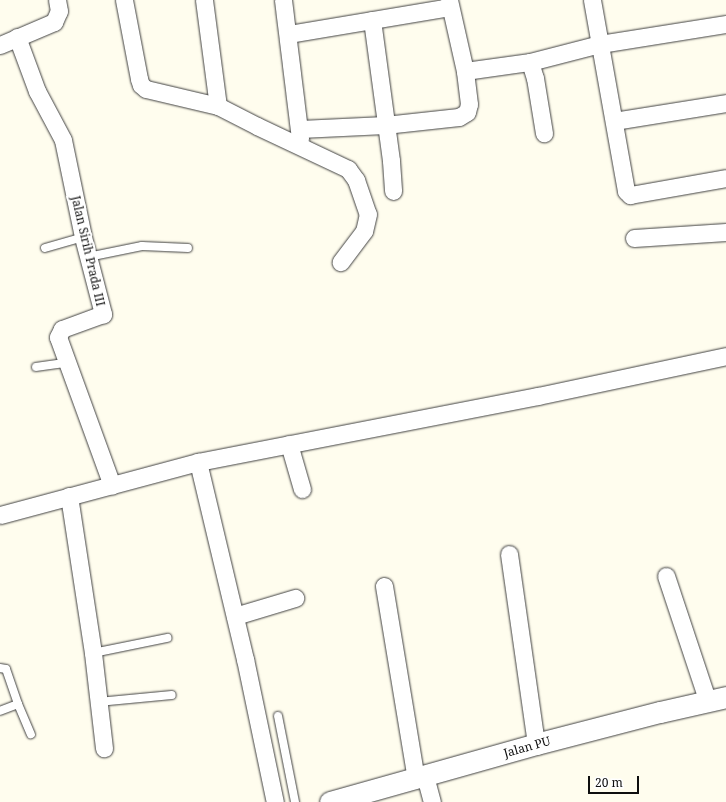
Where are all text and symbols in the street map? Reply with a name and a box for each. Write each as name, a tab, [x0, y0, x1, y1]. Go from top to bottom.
street label: Jalan Sirih Prada III	[68, 194, 108, 308]
street label: Jalan PU	[502, 733, 552, 761]
scale bar	[590, 768, 641, 794]
text: 20 m	[595, 774, 623, 791]

